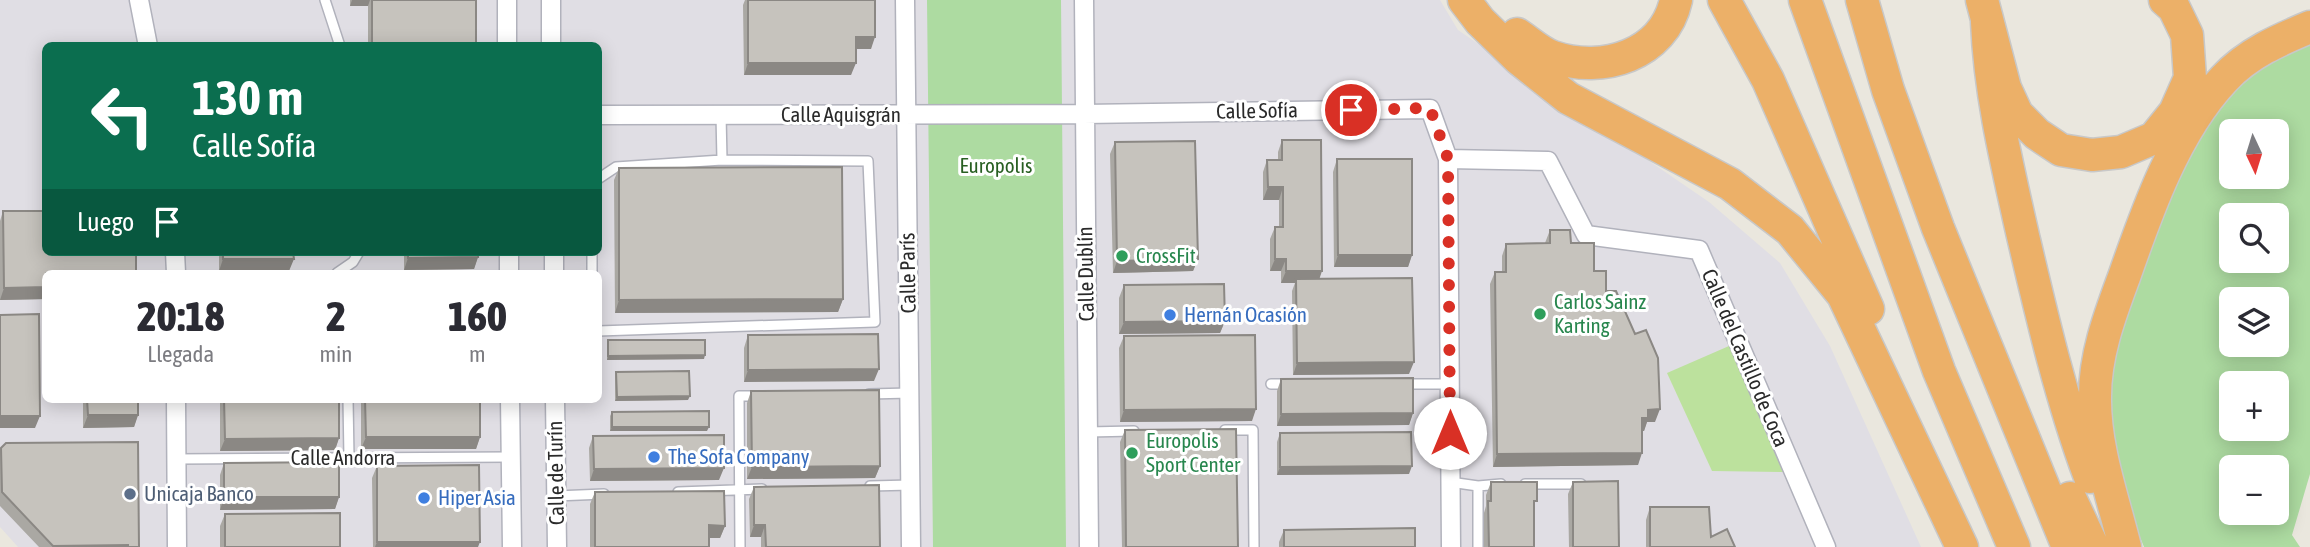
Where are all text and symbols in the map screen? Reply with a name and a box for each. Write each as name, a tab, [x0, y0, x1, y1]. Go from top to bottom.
text: 130 m	[192, 69, 303, 125]
icon: left	[77, 70, 168, 161]
pin	[1321, 80, 1381, 140]
icon: arrive	[1332, 91, 1370, 129]
street label: Calle Sofía	[1216, 97, 1298, 123]
street label: Calle Aquisgrán	[781, 102, 901, 126]
north arrow	[2219, 119, 2289, 189]
map controls	[2219, 119, 2289, 525]
text: Calle Sofía	[192, 127, 316, 164]
park label: Europolis	[960, 153, 1032, 177]
icon: arrive	[148, 203, 186, 241]
button: search	[2219, 203, 2289, 273]
text: Luego	[77, 207, 134, 237]
street label: Calle Dublín	[1072, 226, 1098, 322]
street label: Calle París	[894, 233, 920, 314]
place label: CrossFit	[1136, 243, 1196, 267]
marker: CrossFit	[1114, 248, 1130, 264]
street label: Calle del Castillo de Coca	[1698, 265, 1794, 450]
button: layers	[2219, 287, 2289, 357]
place label: Carlos Sainz Karting	[1554, 289, 1647, 337]
text: 20:18	[137, 292, 224, 340]
text: 2	[326, 292, 346, 340]
text: 160	[448, 292, 507, 340]
place label: Hernán Ocasión	[1184, 302, 1307, 326]
marker: Carlos Sainz Karting	[1532, 306, 1548, 322]
marker: Hernán Ocasión	[1162, 307, 1178, 323]
text: Llegada	[147, 341, 214, 367]
text: min	[320, 341, 353, 367]
text: m	[469, 341, 486, 367]
button: +	[2219, 371, 2289, 441]
position arrow	[1413, 396, 1487, 470]
street label: Calle de Turín	[542, 421, 568, 525]
place label: Europolis Sport Center	[1146, 428, 1241, 476]
place label: The Sofa Company	[668, 444, 810, 468]
street label: Calle Andorra	[291, 445, 395, 469]
marker: Europolis Sport Center	[1124, 445, 1140, 461]
marker: The Sofa Company	[646, 449, 662, 465]
button: −	[2219, 455, 2289, 525]
place label: Unicaja Banco	[144, 481, 254, 505]
place label: Hiper Asia	[438, 485, 516, 509]
marker: Unicaja Banco	[122, 486, 138, 502]
marker: Hiper Asia	[416, 490, 432, 506]

